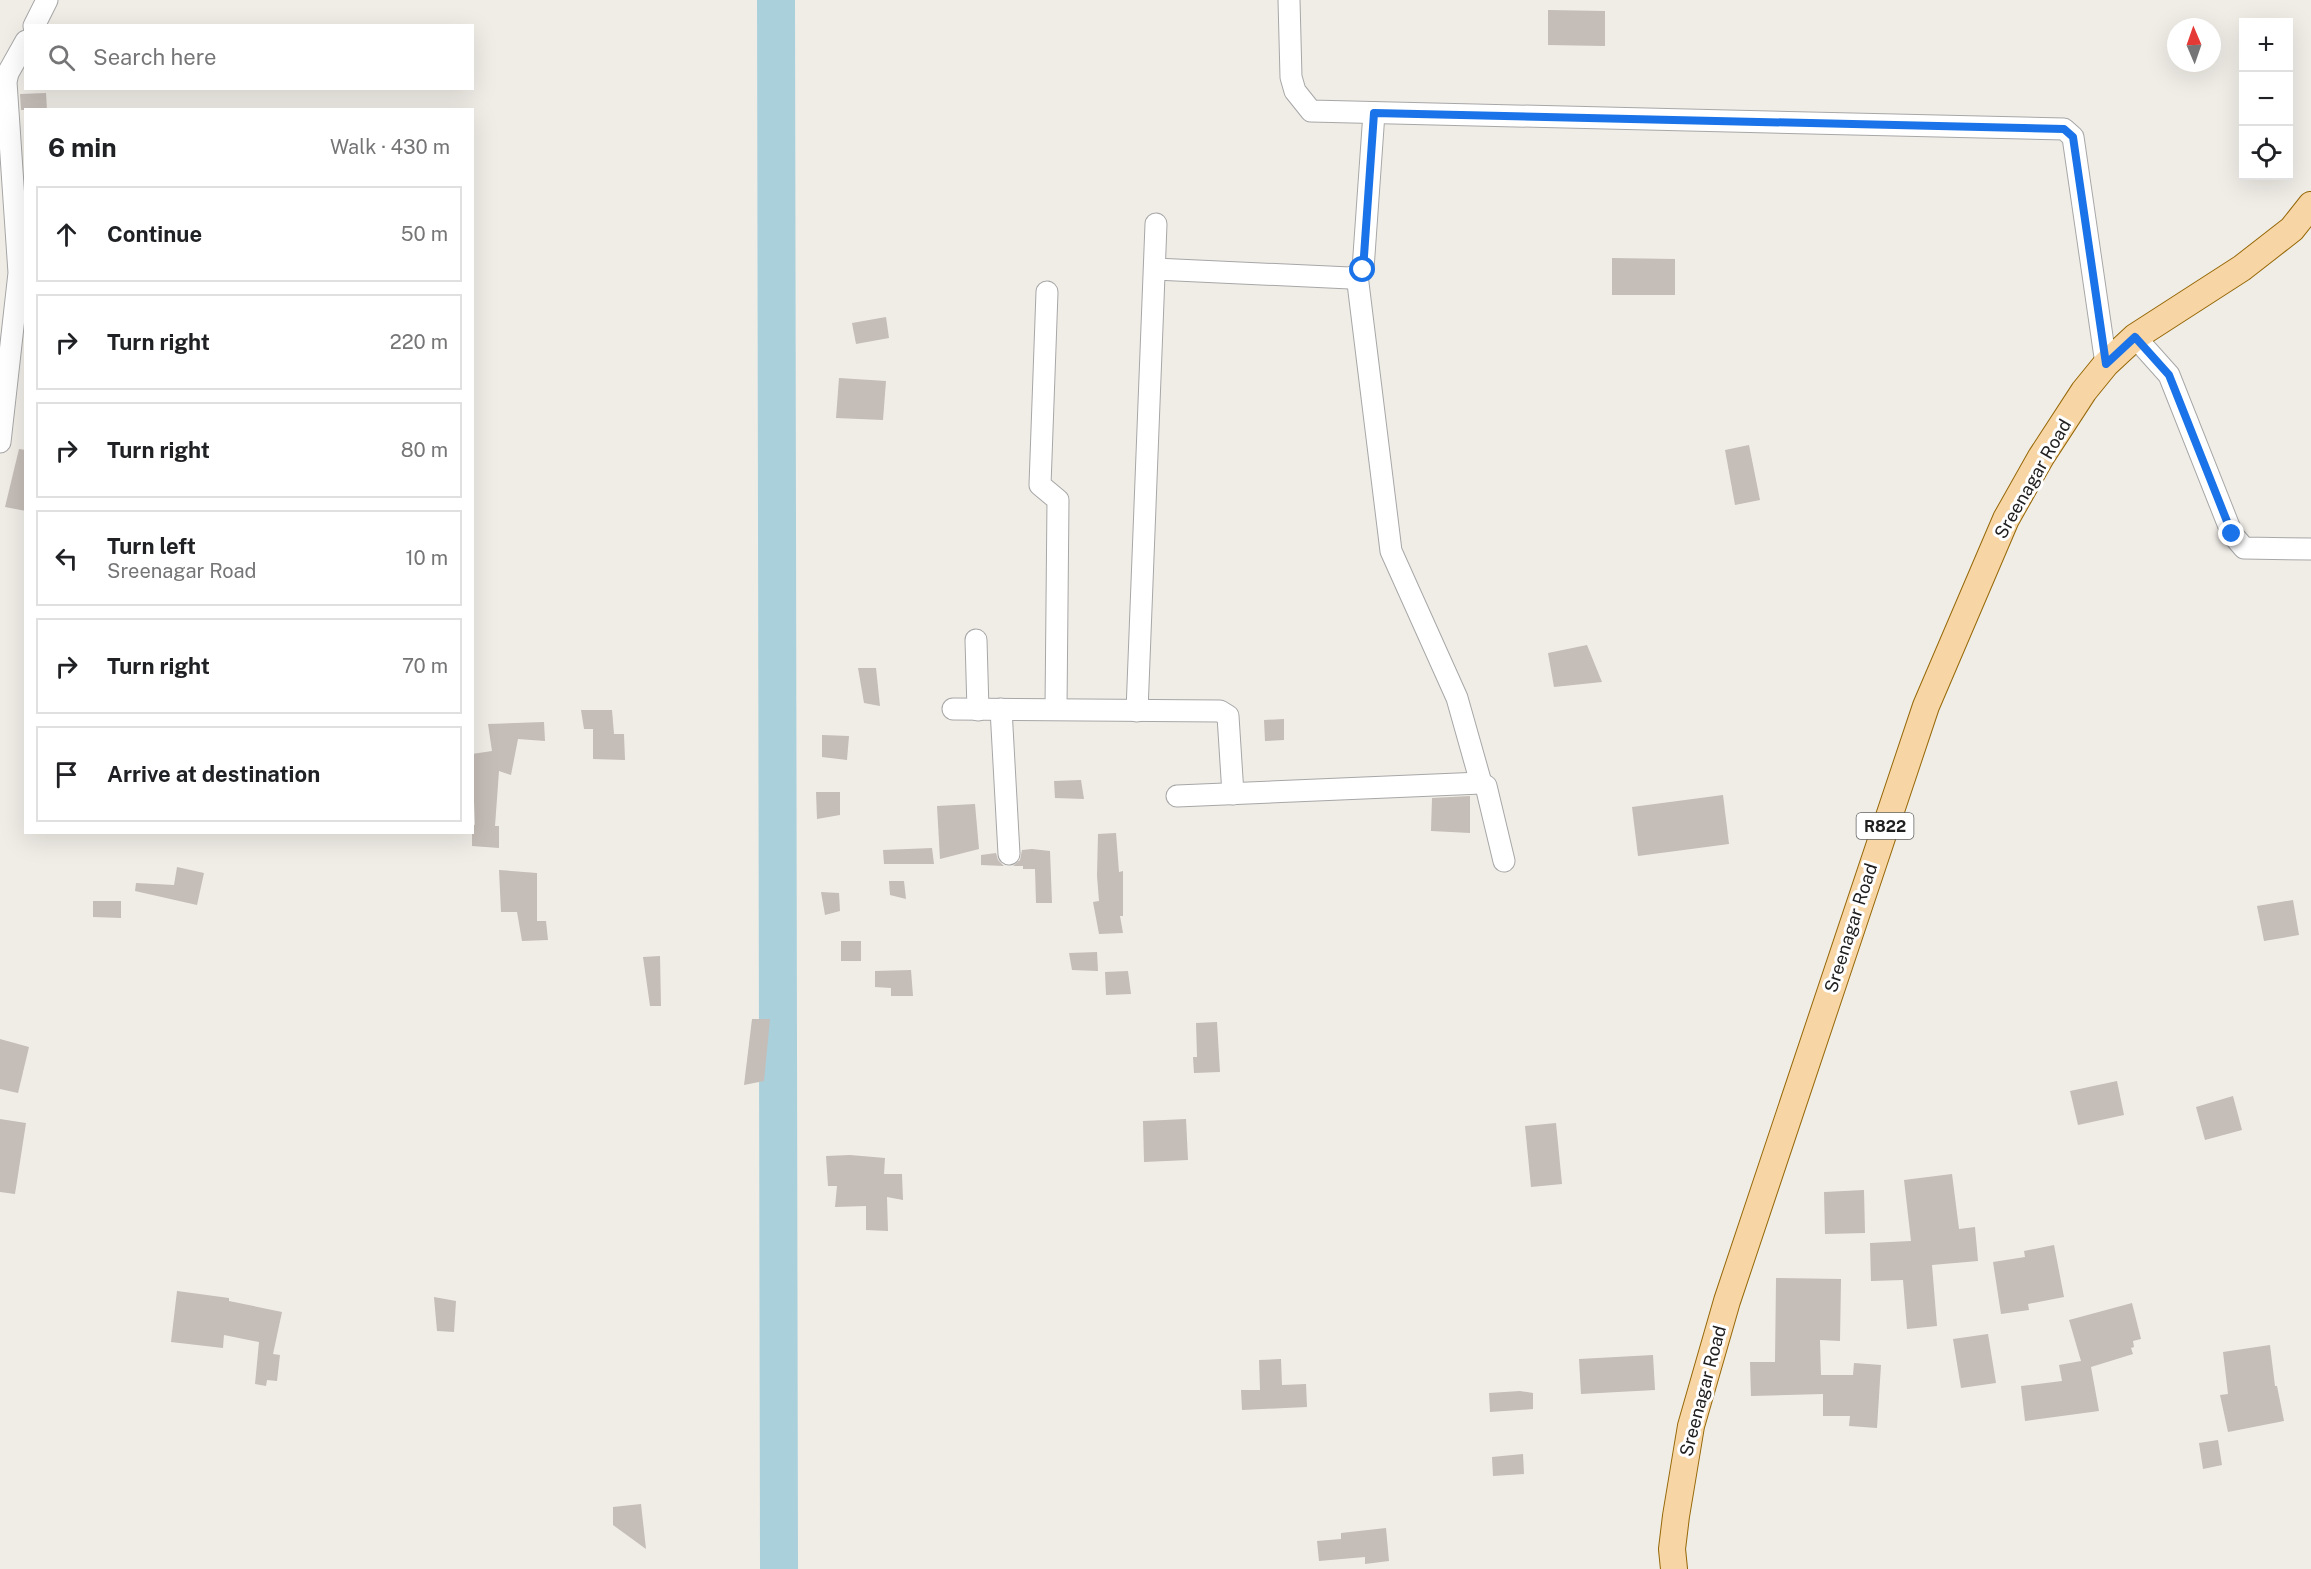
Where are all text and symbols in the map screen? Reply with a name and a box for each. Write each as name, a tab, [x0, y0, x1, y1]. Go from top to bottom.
north arrow	[2167, 18, 2221, 72]
map controls	[2239, 18, 2293, 180]
button: +	[2239, 18, 2293, 72]
search box	[24, 24, 474, 90]
icon: search	[45, 41, 78, 74]
text: Search here	[93, 44, 217, 70]
button: −	[2239, 72, 2293, 126]
button: locate	[2239, 126, 2293, 180]
text: 6 min	[48, 132, 117, 163]
text: Walk · 430 m	[330, 135, 450, 159]
icon: ahead	[50, 218, 83, 251]
text: Continue	[107, 221, 202, 247]
text: 50 m	[401, 222, 448, 246]
route start	[1349, 256, 1375, 282]
icon: right	[50, 326, 83, 359]
text: Turn right	[107, 329, 210, 355]
text: 220 m	[390, 330, 448, 354]
street label: Sreenagar Road	[1990, 415, 2075, 542]
icon: right	[50, 434, 83, 467]
text: Turn right	[107, 437, 210, 463]
text: 80 m	[401, 438, 448, 462]
route end	[2218, 520, 2244, 546]
text: Turn left	[107, 533, 196, 559]
icon: left	[50, 542, 83, 575]
text: 10 m	[405, 546, 448, 570]
text: Sreenagar Road	[107, 559, 257, 583]
icon: right	[50, 650, 83, 683]
text: Turn right	[107, 653, 210, 679]
text: 70 m	[402, 654, 448, 678]
icon: arrive	[50, 758, 83, 791]
text: Arrive at destination	[107, 761, 320, 787]
road number: R822	[1856, 813, 1914, 839]
street label: Sreenagar Road	[1820, 861, 1881, 995]
street label: Sreenagar Road	[1675, 1323, 1730, 1459]

